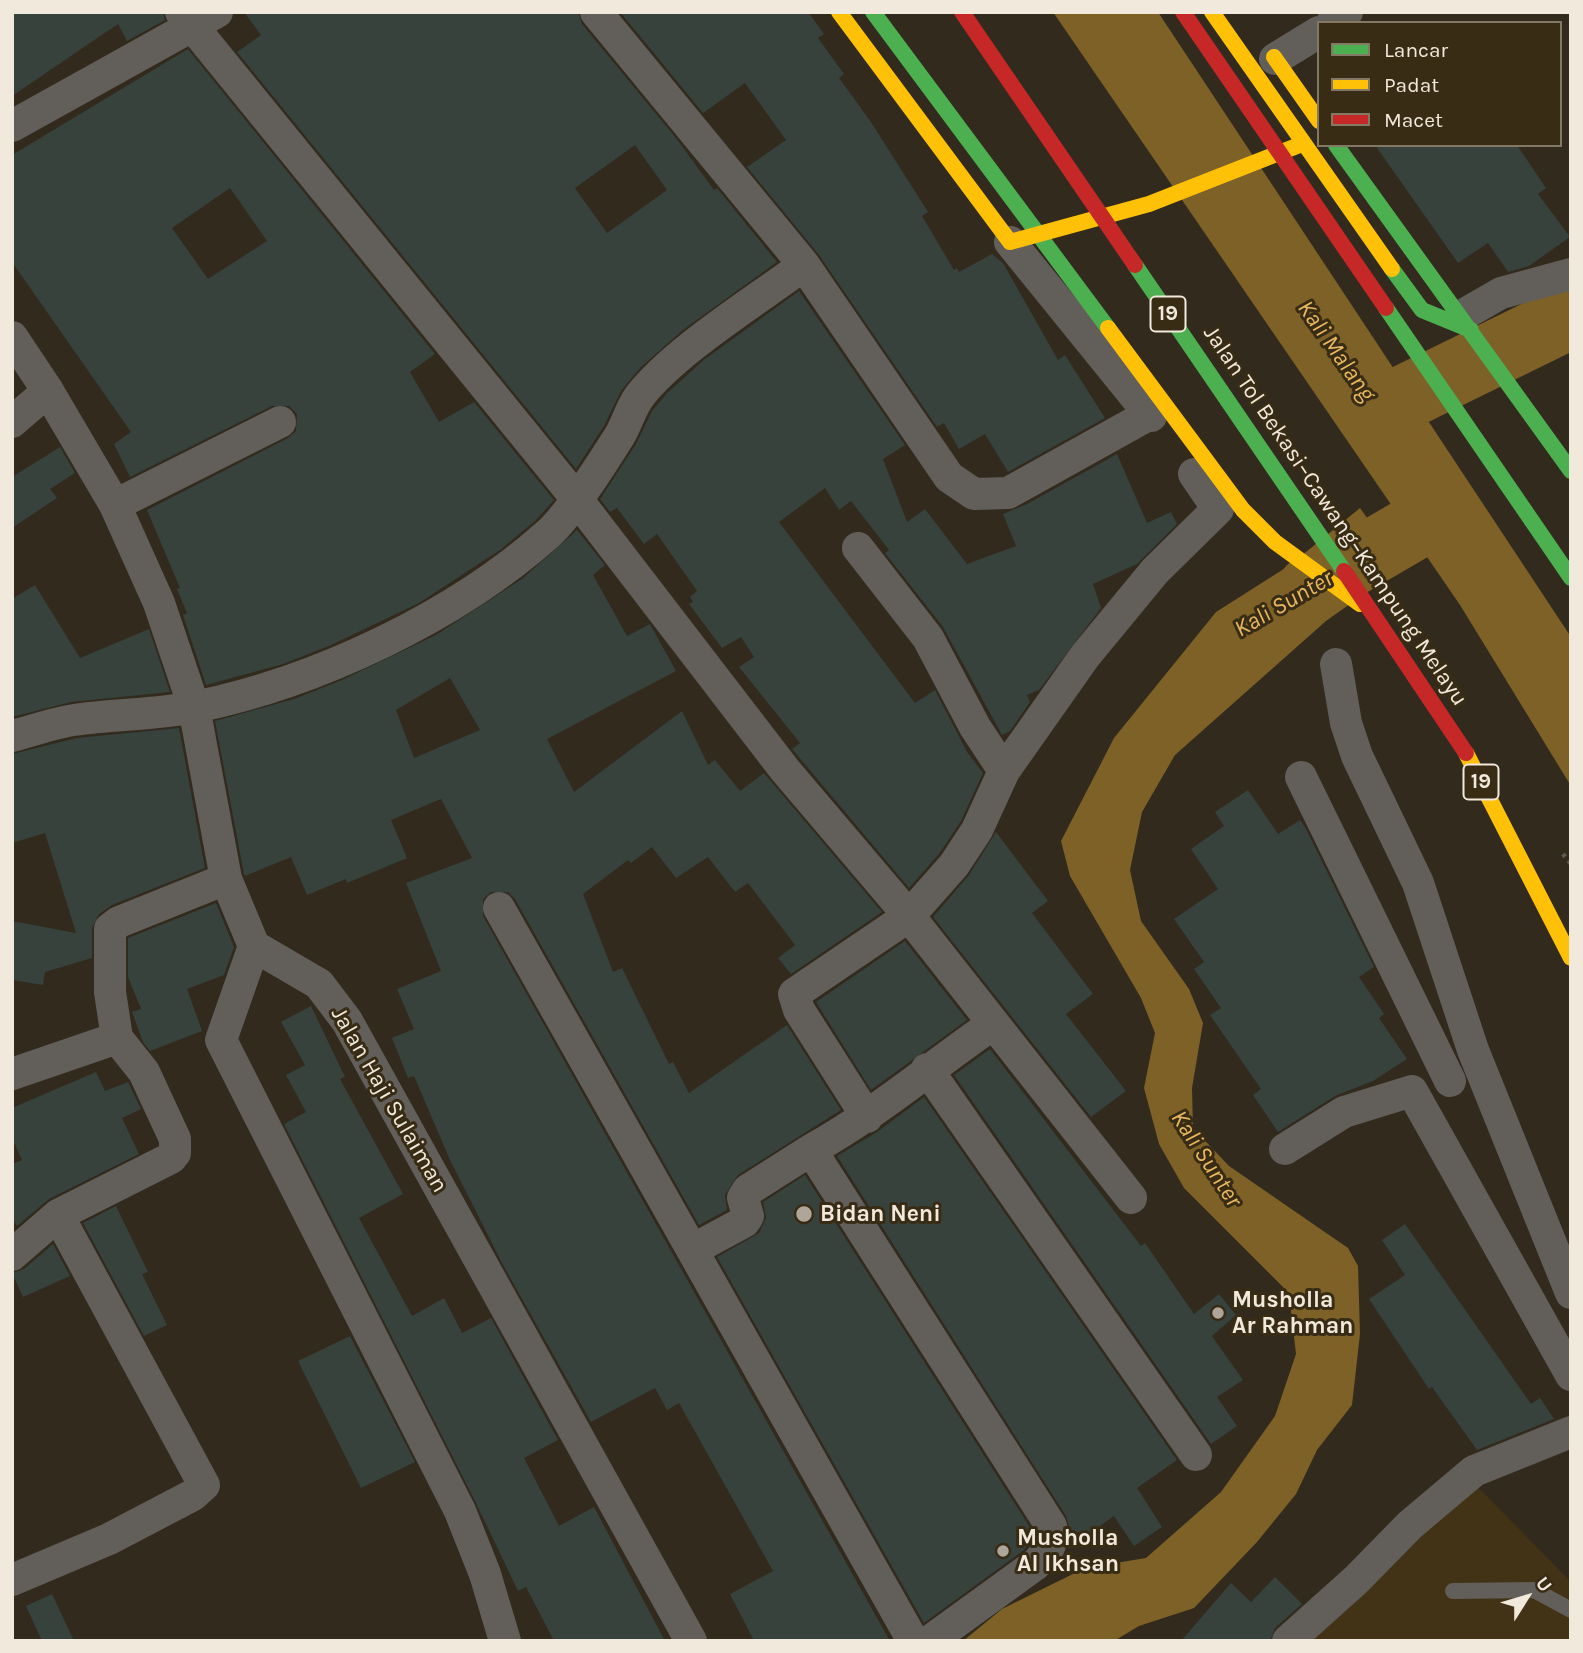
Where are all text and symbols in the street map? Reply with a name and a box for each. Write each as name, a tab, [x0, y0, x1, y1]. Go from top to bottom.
legend	[1317, 21, 1562, 147]
text: Lancar	[1384, 38, 1448, 62]
text: Padat	[1384, 73, 1439, 97]
text: Macet	[1384, 108, 1443, 132]
water label: Kali Malang	[1291, 295, 1381, 407]
road number: 19	[1150, 296, 1186, 332]
street label: Jalan Tol Bekasi–Cawang–Kampung Melayu	[1197, 321, 1473, 711]
water label: Kali Sunter	[1229, 564, 1339, 644]
road number: 19	[1464, 764, 1498, 800]
street label: Jalan Haji Sulaiman	[325, 1002, 453, 1198]
water label: Kali Sunter	[1164, 1105, 1248, 1213]
place label: Bidan Neni	[820, 1200, 941, 1228]
marker: Bidan Neni	[794, 1204, 814, 1224]
place label: Musholla Ar Rahman	[1232, 1286, 1353, 1340]
marker: Musholla Ar Rahman	[1210, 1305, 1226, 1321]
place label: Musholla Al Ikhsan	[1017, 1524, 1119, 1578]
marker: Musholla Al Ikhsan	[995, 1543, 1011, 1559]
north arrow	[1492, 1562, 1562, 1632]
text: U	[1531, 1573, 1557, 1596]

